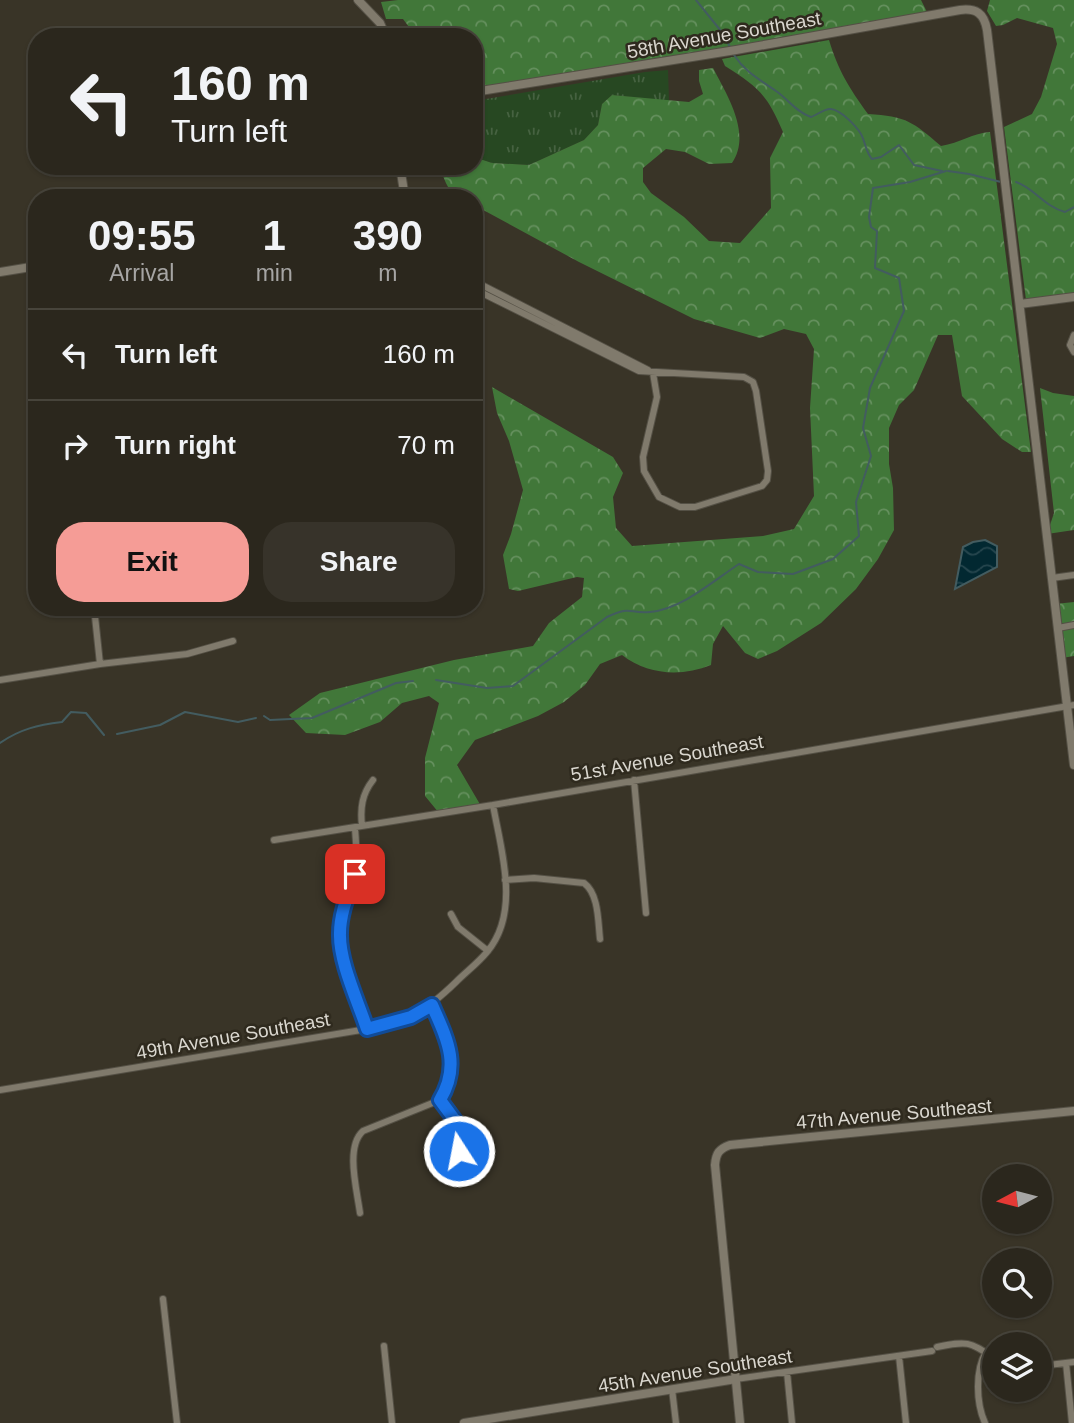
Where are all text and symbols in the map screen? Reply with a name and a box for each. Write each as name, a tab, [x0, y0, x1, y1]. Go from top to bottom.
street label: 58th Avenue Southeast	[626, 8, 823, 62]
icon: left	[56, 56, 147, 147]
text: 160 m	[171, 56, 310, 110]
text: Turn left	[171, 113, 287, 149]
text: 09:55	[88, 212, 196, 259]
text: 1	[262, 212, 286, 259]
text: 390	[353, 212, 423, 259]
text: Arrival	[109, 260, 174, 286]
text: min	[256, 260, 293, 286]
text: m	[378, 260, 397, 286]
icon: left	[56, 336, 94, 374]
text: Turn left	[115, 339, 217, 369]
text: 160 m	[383, 339, 455, 369]
icon: right	[56, 427, 94, 465]
text: Turn right	[115, 430, 236, 460]
text: 70 m	[397, 430, 455, 460]
button: Exit	[56, 522, 249, 602]
button: Share	[263, 522, 455, 602]
street label: 51st Avenue Southeast	[569, 731, 766, 785]
pin	[325, 844, 385, 904]
icon: arrive	[336, 855, 374, 893]
street label: 49th Avenue Southeast	[135, 1009, 332, 1063]
street label: 47th Avenue Southeast	[795, 1095, 993, 1133]
position arrow	[422, 1114, 496, 1188]
north arrow	[982, 1164, 1052, 1234]
map controls	[982, 1164, 1052, 1402]
button: search	[982, 1248, 1052, 1318]
button: layers	[982, 1332, 1052, 1402]
street label: 45th Avenue Southeast	[596, 1345, 794, 1397]

